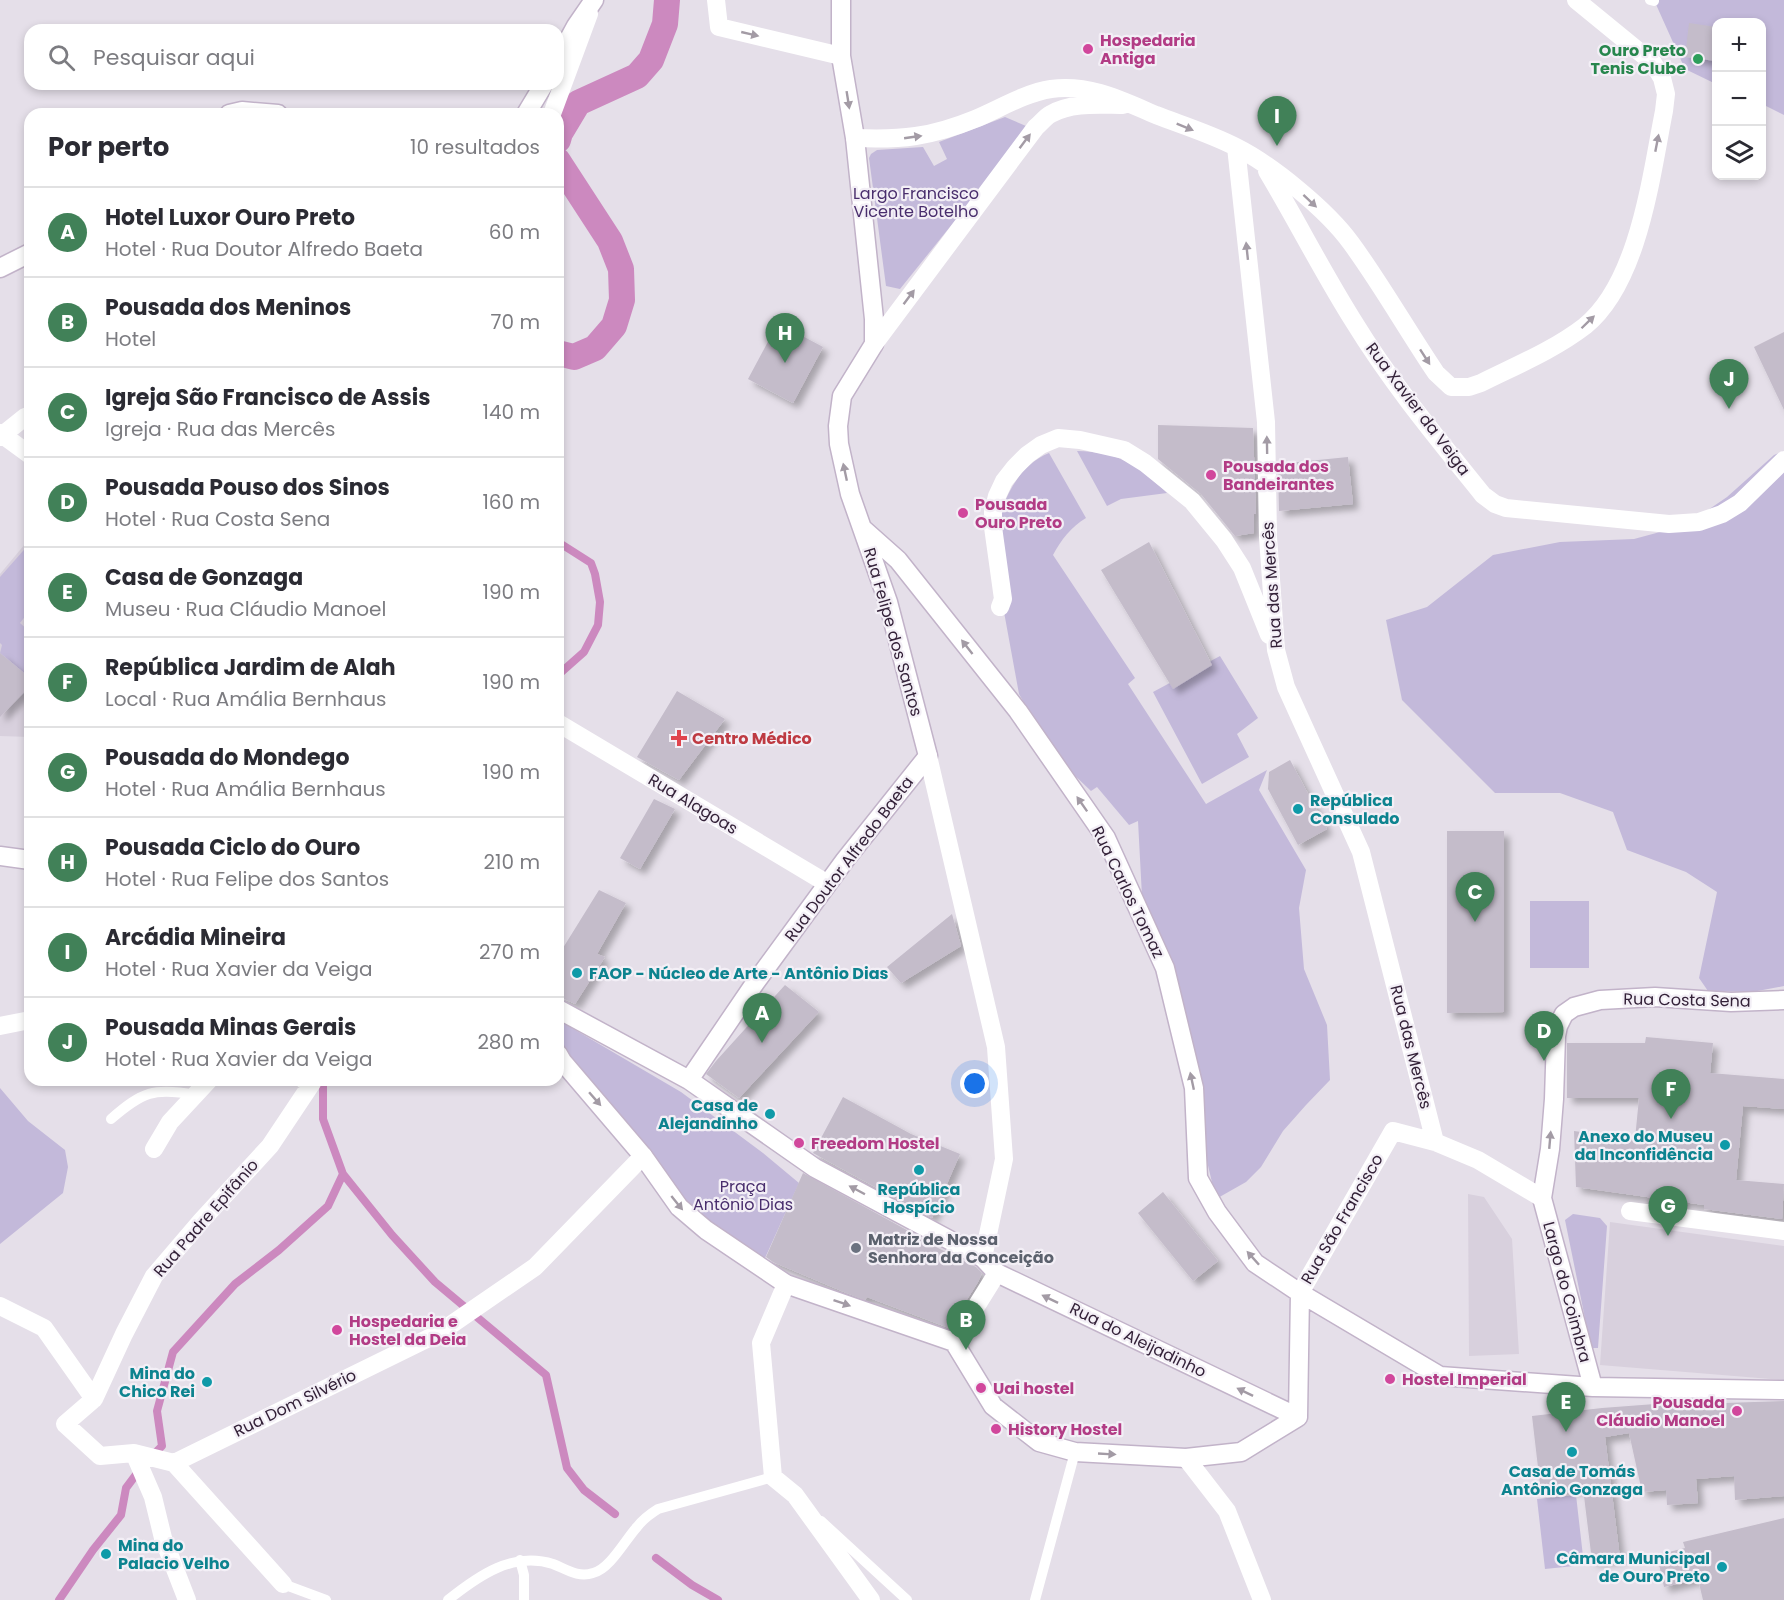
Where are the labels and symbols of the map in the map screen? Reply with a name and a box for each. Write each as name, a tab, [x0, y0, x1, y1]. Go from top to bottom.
place label: Hospedaria Antiga	[1100, 29, 1196, 70]
one-way arrow	[741, 30, 760, 39]
place label: Ouro Preto Tenis Clube	[1590, 39, 1686, 80]
marker: Hospedaria Antiga	[1081, 42, 1095, 56]
marker: Ouro Preto Tenis Clube	[1691, 52, 1705, 66]
one-way arrow	[844, 91, 853, 110]
pin: I	[1258, 96, 1296, 146]
one-way arrow	[1177, 122, 1195, 132]
one-way arrow	[903, 132, 922, 142]
one-way arrow	[1019, 133, 1031, 148]
one-way arrow	[1653, 133, 1662, 152]
park label: Largo Francisco Vicente Botelho	[853, 182, 979, 223]
one-way arrow	[1302, 194, 1317, 207]
one-way arrow	[1243, 242, 1252, 261]
one-way arrow	[903, 290, 915, 306]
pin: H	[766, 314, 804, 363]
one-way arrow	[1581, 315, 1595, 329]
street label: Rua Xavier da Veiga	[1360, 338, 1476, 480]
one-way arrow	[1420, 349, 1431, 365]
pin: J	[1710, 360, 1748, 409]
one-way arrow	[1262, 436, 1272, 455]
place label: Pousada dos Bandeirantes	[1223, 455, 1334, 496]
one-way arrow	[840, 462, 849, 481]
marker: Pousada dos Bandeirantes	[1204, 468, 1218, 482]
place label: Pousada Ouro Preto	[975, 493, 1062, 534]
marker: Pousada Ouro Preto	[956, 506, 970, 520]
street label: Rua das Mercês	[1256, 521, 1288, 649]
street label: Rua Felipe dos Santos	[858, 545, 928, 719]
one-way arrow	[961, 639, 974, 655]
place label: Centro Médico	[692, 727, 812, 750]
marker: Centro Médico	[670, 729, 688, 747]
street label: Rua Alagoas	[644, 768, 742, 840]
street label: Rua Doutor Alfredo Baeta	[779, 772, 919, 946]
place label: República Consulado	[1310, 789, 1400, 830]
one-way arrow	[1076, 797, 1088, 813]
marker: República Consulado	[1291, 802, 1305, 816]
street label: Rua Carlos Tomaz	[1086, 822, 1170, 962]
pin: C	[1456, 872, 1494, 922]
place label: FAOP - Núcleo de Arte - Antônio Dias	[589, 962, 889, 985]
marker: FAOP - Núcleo de Arte - Antônio Dias	[570, 966, 584, 980]
street label: Rua das Mercês	[1384, 983, 1438, 1111]
street label: Rua Costa Sena	[1623, 987, 1751, 1013]
pin: A	[742, 994, 782, 1043]
pin: D	[1524, 1012, 1564, 1061]
your location	[960, 1069, 989, 1098]
pin: F	[1652, 1070, 1690, 1119]
one-way arrow	[1187, 1071, 1196, 1090]
one-way arrow	[588, 1091, 601, 1106]
place label: Casa de Alejandinho	[658, 1094, 758, 1135]
marker: Casa de Alejandinho	[763, 1107, 777, 1121]
place label: Anexo do Museu da Inconfidência	[1574, 1125, 1713, 1166]
one-way arrow	[1545, 1130, 1555, 1149]
place label: Freedom Hostel	[811, 1132, 940, 1155]
marker: Freedom Hostel	[792, 1136, 806, 1150]
marker: Anexo do Museu da Inconfidência	[1718, 1138, 1732, 1152]
street label: Rua São Francisco	[1295, 1150, 1389, 1288]
street label: Rua Padre Epifânio	[148, 1154, 264, 1282]
marker: República Hospício	[912, 1163, 926, 1177]
park label: Praça Antônio Dias	[693, 1175, 793, 1216]
place label: República Hospício	[878, 1178, 960, 1219]
one-way arrow	[848, 1185, 865, 1195]
pin: G	[1648, 1186, 1688, 1236]
one-way arrow	[671, 1195, 684, 1211]
street label: Largo do Coimbra	[1537, 1219, 1597, 1365]
place label: Matriz de Nossa Senhora da Conceição	[868, 1228, 1054, 1269]
marker: Matriz de Nossa Senhora da Conceição	[849, 1241, 863, 1255]
one-way arrow	[1246, 1251, 1260, 1266]
one-way arrow	[1042, 1294, 1059, 1303]
street label: Rua do Aleijadinho	[1066, 1297, 1210, 1383]
one-way arrow	[833, 1299, 851, 1309]
pin: B	[946, 1300, 986, 1350]
place label: Hospedaria e Hostel da Deia	[349, 1310, 466, 1351]
marker: Hospedaria e Hostel da Deia	[330, 1323, 344, 1337]
place label: Mina do Chico Rei	[119, 1362, 195, 1403]
street label: Rua Dom Silvério	[230, 1363, 360, 1443]
place label: Hostel Imperial	[1402, 1368, 1527, 1391]
marker: Hostel Imperial	[1383, 1372, 1397, 1386]
marker: Mina do Chico Rei	[200, 1375, 214, 1389]
place label: Uai hostel	[993, 1377, 1074, 1400]
marker: Uai hostel	[974, 1381, 988, 1395]
pin: E	[1546, 1382, 1586, 1432]
one-way arrow	[1237, 1387, 1254, 1396]
place label: Pousada Cláudio Manoel	[1596, 1391, 1725, 1432]
marker: Pousada Cláudio Manoel	[1730, 1404, 1744, 1418]
place label: History Hostel	[1008, 1418, 1122, 1441]
marker: History Hostel	[989, 1422, 1003, 1436]
marker: Casa de Tomás Antônio Gonzaga	[1565, 1445, 1579, 1459]
one-way arrow	[1097, 1449, 1116, 1459]
place label: Casa de Tomás Antônio Gonzaga	[1501, 1460, 1643, 1501]
place label: Mina do Palacio Velho	[118, 1534, 230, 1575]
marker: Mina do Palacio Velho	[99, 1547, 113, 1561]
place label: Câmara Municipal de Ouro Preto	[1556, 1547, 1710, 1588]
marker: Câmara Municipal de Ouro Preto	[1715, 1560, 1729, 1574]

